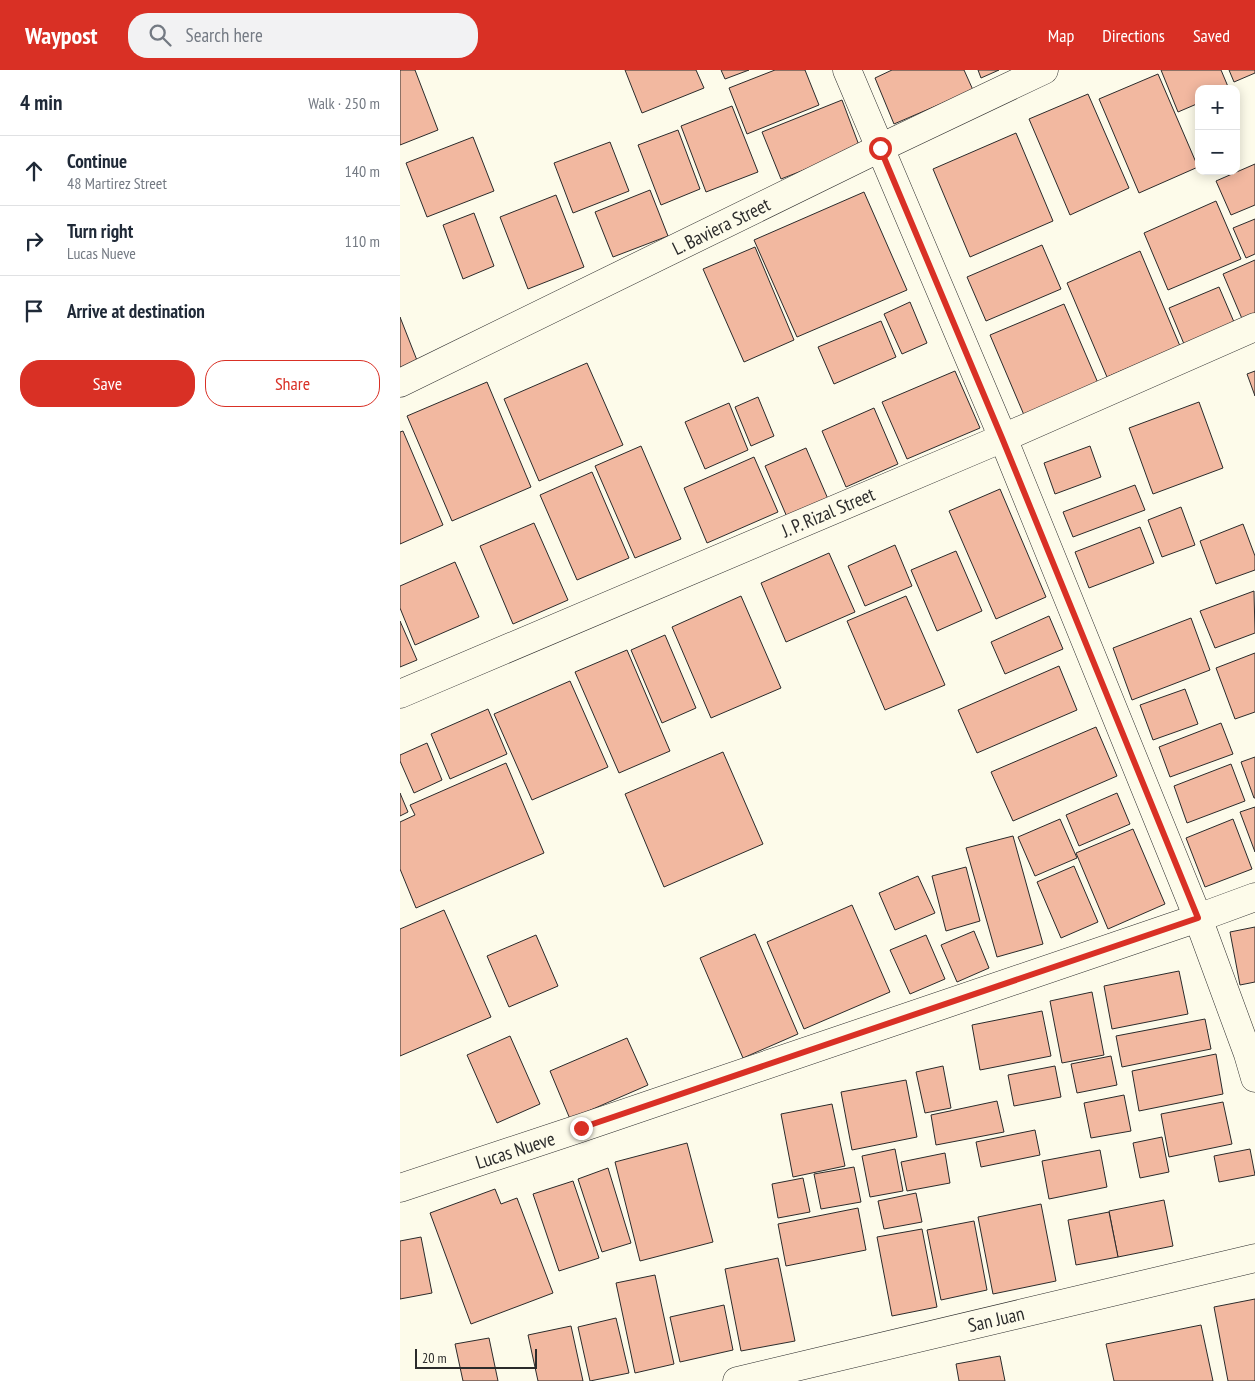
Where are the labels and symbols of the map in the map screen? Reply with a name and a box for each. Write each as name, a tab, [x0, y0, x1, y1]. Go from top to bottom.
route start	[869, 137, 892, 160]
street label: L. Baviera Street	[668, 192, 775, 260]
street label: J. P. Rizal Street	[777, 481, 879, 543]
route end	[570, 1117, 593, 1140]
street label: Lucas Nueve	[472, 1126, 558, 1174]
street label: San Juan	[966, 1301, 1026, 1337]
scale bar	[415, 1346, 538, 1369]

